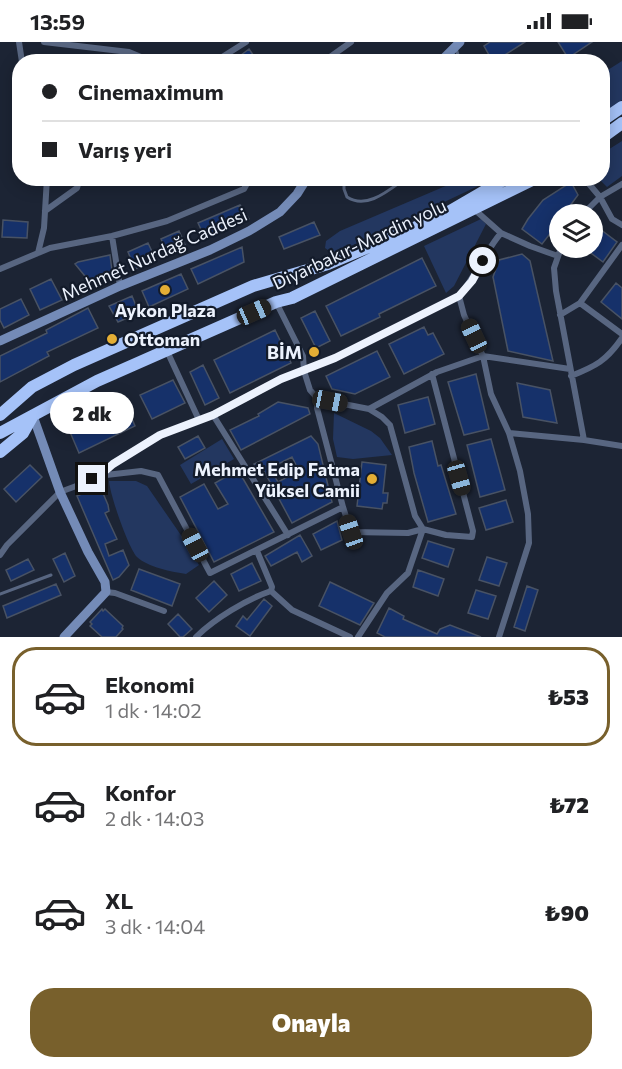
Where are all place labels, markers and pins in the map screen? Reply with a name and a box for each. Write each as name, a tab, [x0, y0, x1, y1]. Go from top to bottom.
marker: Aykon Plaza	[158, 283, 172, 297]
place label: Aykon Plaza	[114, 299, 216, 321]
place label: Ottoman	[124, 328, 200, 350]
marker: Ottoman	[105, 332, 119, 346]
place label: BİM	[267, 341, 302, 363]
marker: BİM	[307, 345, 321, 359]
place label: Mehmet Edip Fatma Yüksel Camii	[194, 458, 360, 501]
marker: Mehmet Edip Fatma Yüksel Camii	[365, 472, 379, 486]

